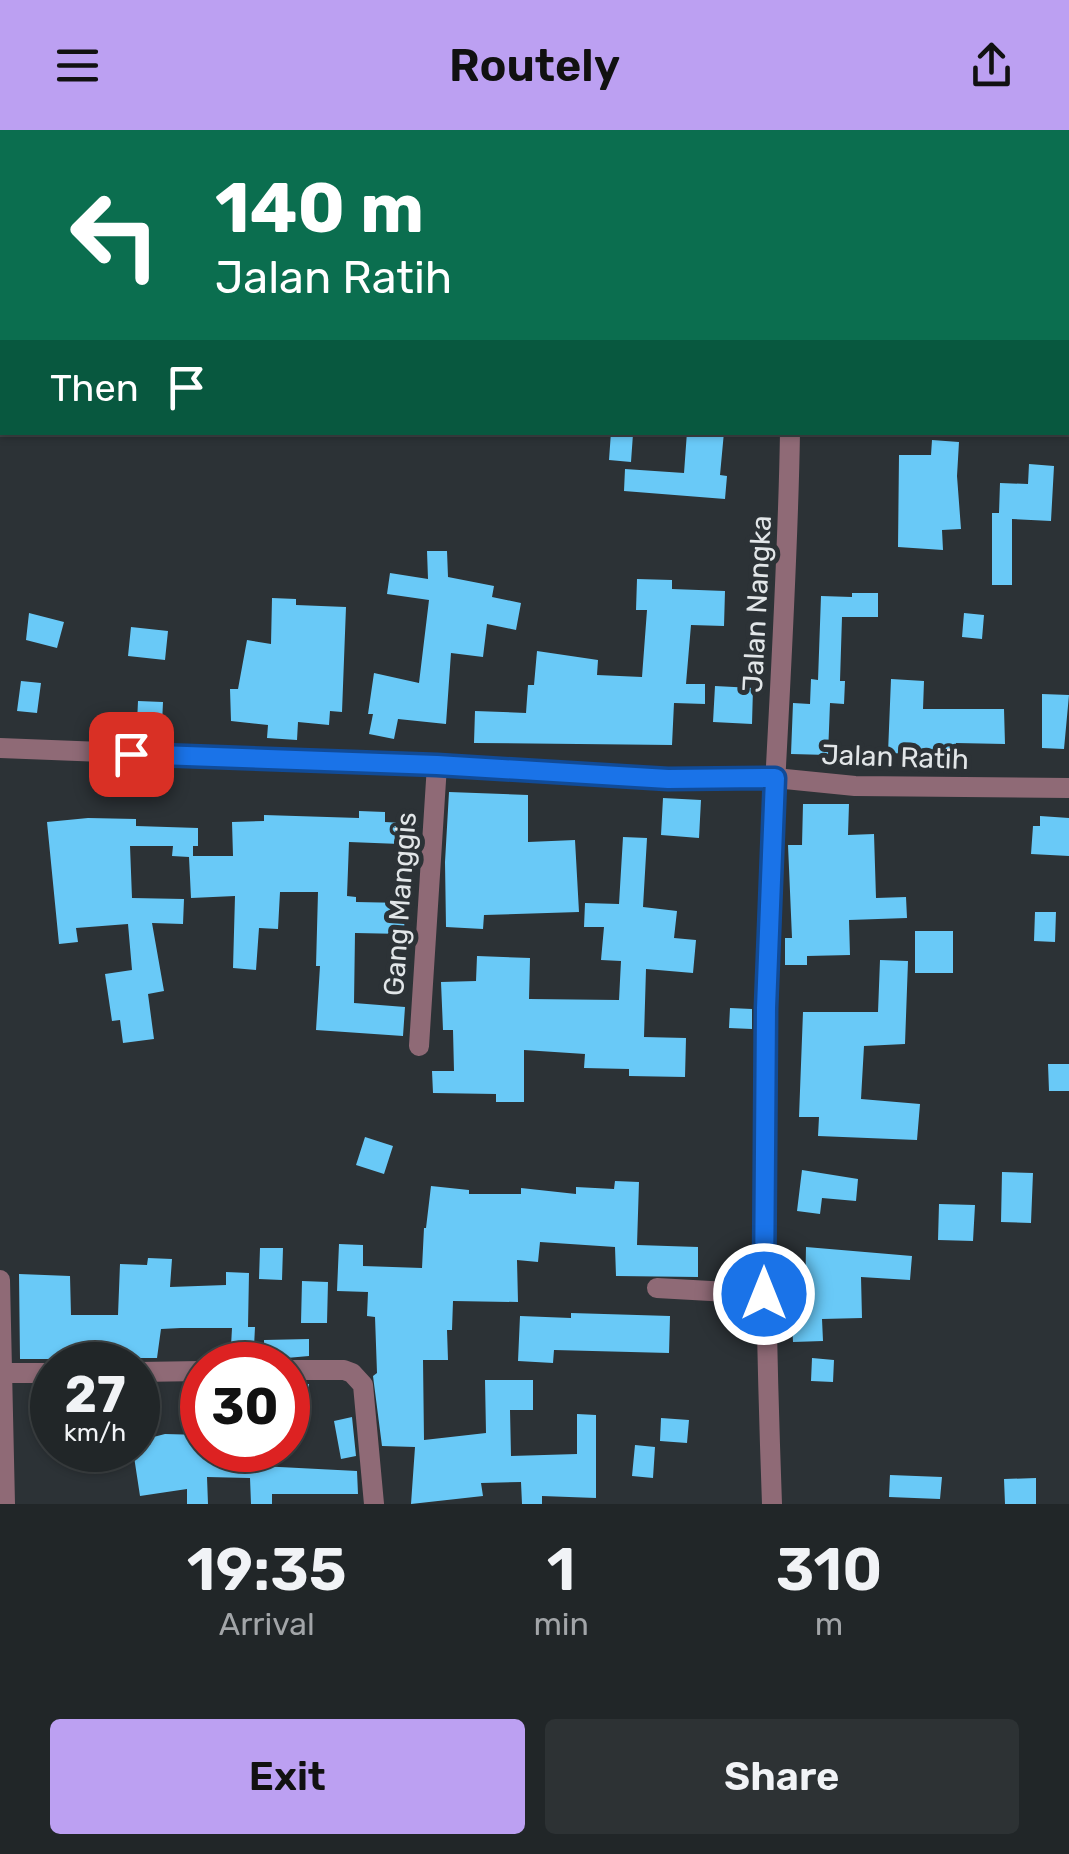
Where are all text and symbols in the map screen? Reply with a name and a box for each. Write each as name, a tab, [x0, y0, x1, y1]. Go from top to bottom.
icon: menu	[50, 38, 105, 93]
icon: share	[964, 38, 1019, 93]
text: Routely	[449, 39, 620, 92]
text: 140 m	[215, 167, 424, 250]
icon: left	[50, 170, 180, 300]
text: Jalan Ratih	[215, 251, 452, 304]
icon: arrive	[159, 360, 214, 415]
text: Then	[50, 365, 139, 411]
street label: Jalan Nangka	[736, 515, 778, 693]
pin	[89, 712, 174, 797]
icon: arrive	[104, 727, 159, 782]
street label: Jalan Ratih	[821, 738, 969, 776]
street label: Gang Manggis	[377, 811, 423, 997]
position arrow	[712, 1242, 816, 1346]
speed limit sign: 30	[180, 1342, 310, 1472]
text: 27	[64, 1365, 126, 1425]
text: km/h	[64, 1418, 126, 1447]
text: 19:35	[187, 1534, 347, 1605]
text: 1	[547, 1534, 576, 1605]
text: 310	[776, 1534, 882, 1605]
text: Arrival	[219, 1605, 315, 1643]
text: min	[533, 1605, 589, 1643]
text: m	[815, 1605, 843, 1643]
button: Exit	[50, 1719, 525, 1834]
button: Share	[545, 1719, 1019, 1834]

